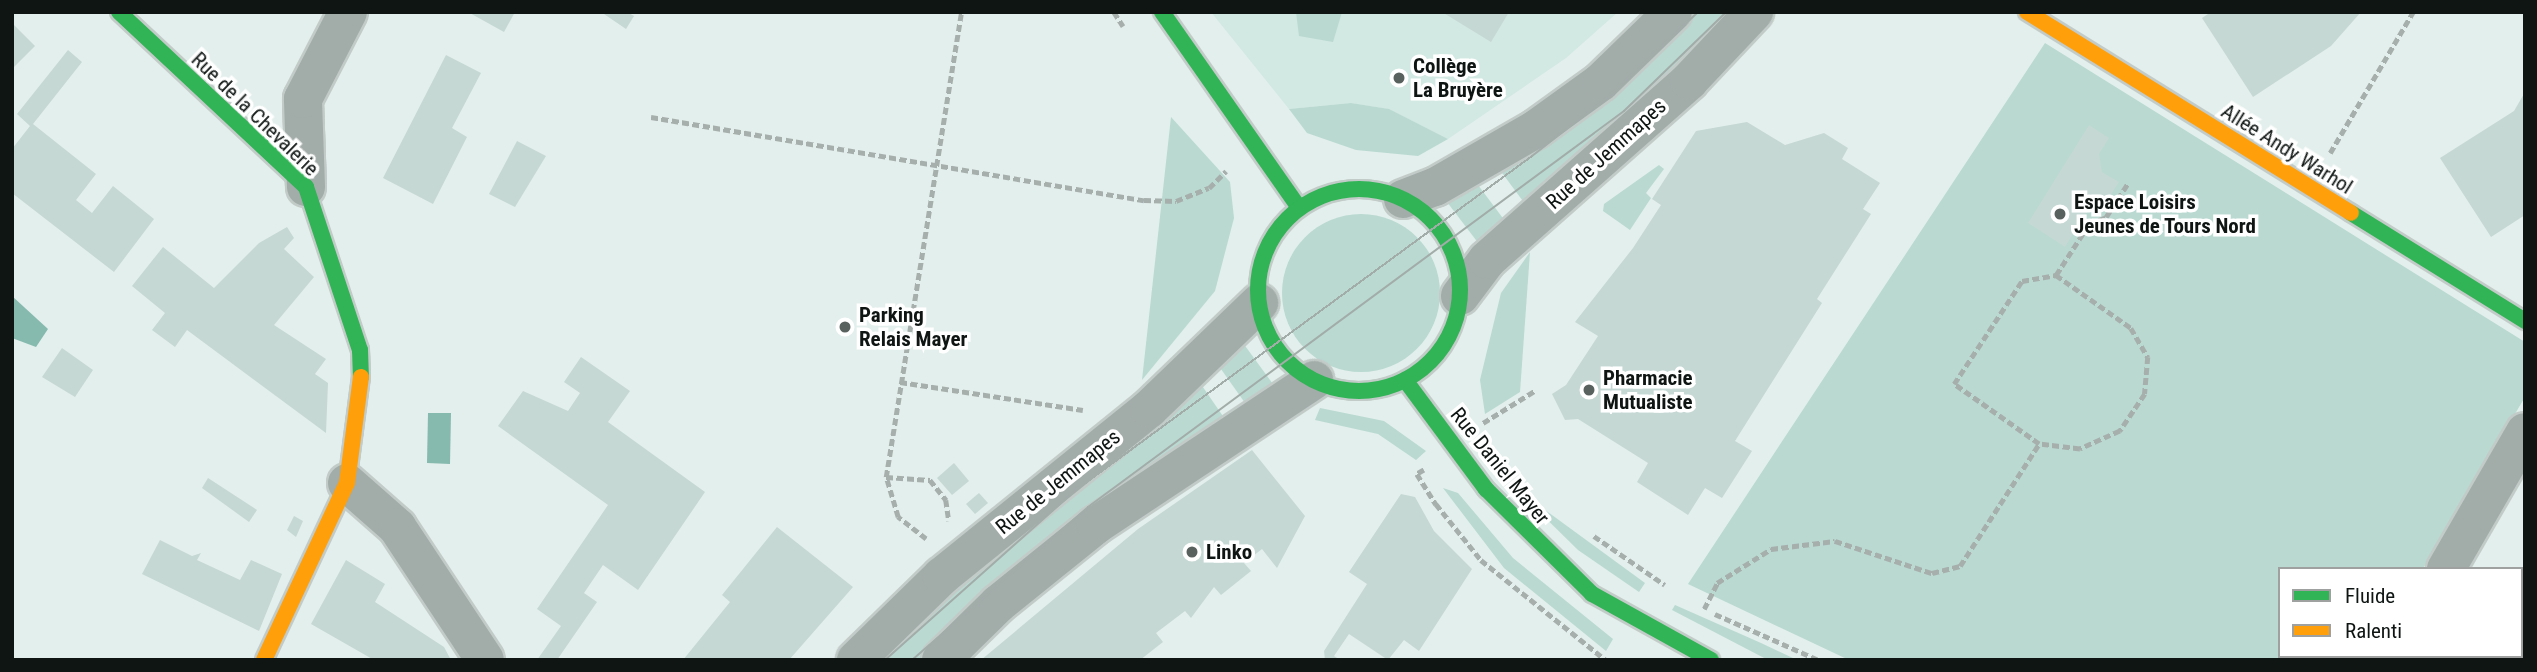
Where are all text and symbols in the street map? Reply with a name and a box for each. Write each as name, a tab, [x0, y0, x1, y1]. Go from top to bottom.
street label: Rue de la Chevalerie	[186, 47, 324, 181]
place label: Collège La Bruyère	[1413, 53, 1503, 103]
marker: Collège La Bruyère	[1391, 70, 1407, 86]
street label: Rue de Jemmapes	[1541, 94, 1671, 214]
street label: Allée Andy Warhol	[2217, 99, 2357, 199]
place label: Espace Loisirs Jeunes de Tours Nord	[2074, 189, 2257, 239]
marker: Espace Loisirs Jeunes de Tours Nord	[2052, 206, 2068, 222]
place label: Parking Relais Mayer	[859, 302, 967, 352]
marker: Parking Relais Mayer	[837, 319, 853, 335]
place label: Pharmacie Mutualiste	[1603, 365, 1693, 415]
marker: Pharmacie Mutualiste	[1581, 382, 1597, 398]
street label: Rue Daniel Mayer	[1445, 402, 1555, 530]
street label: Rue de Jemmapes	[991, 424, 1125, 540]
place label: Linko	[1206, 539, 1252, 565]
marker: Linko	[1184, 544, 1200, 560]
legend	[2278, 567, 2523, 658]
text: Fluide	[2345, 584, 2395, 608]
text: Ralenti	[2345, 619, 2402, 643]

